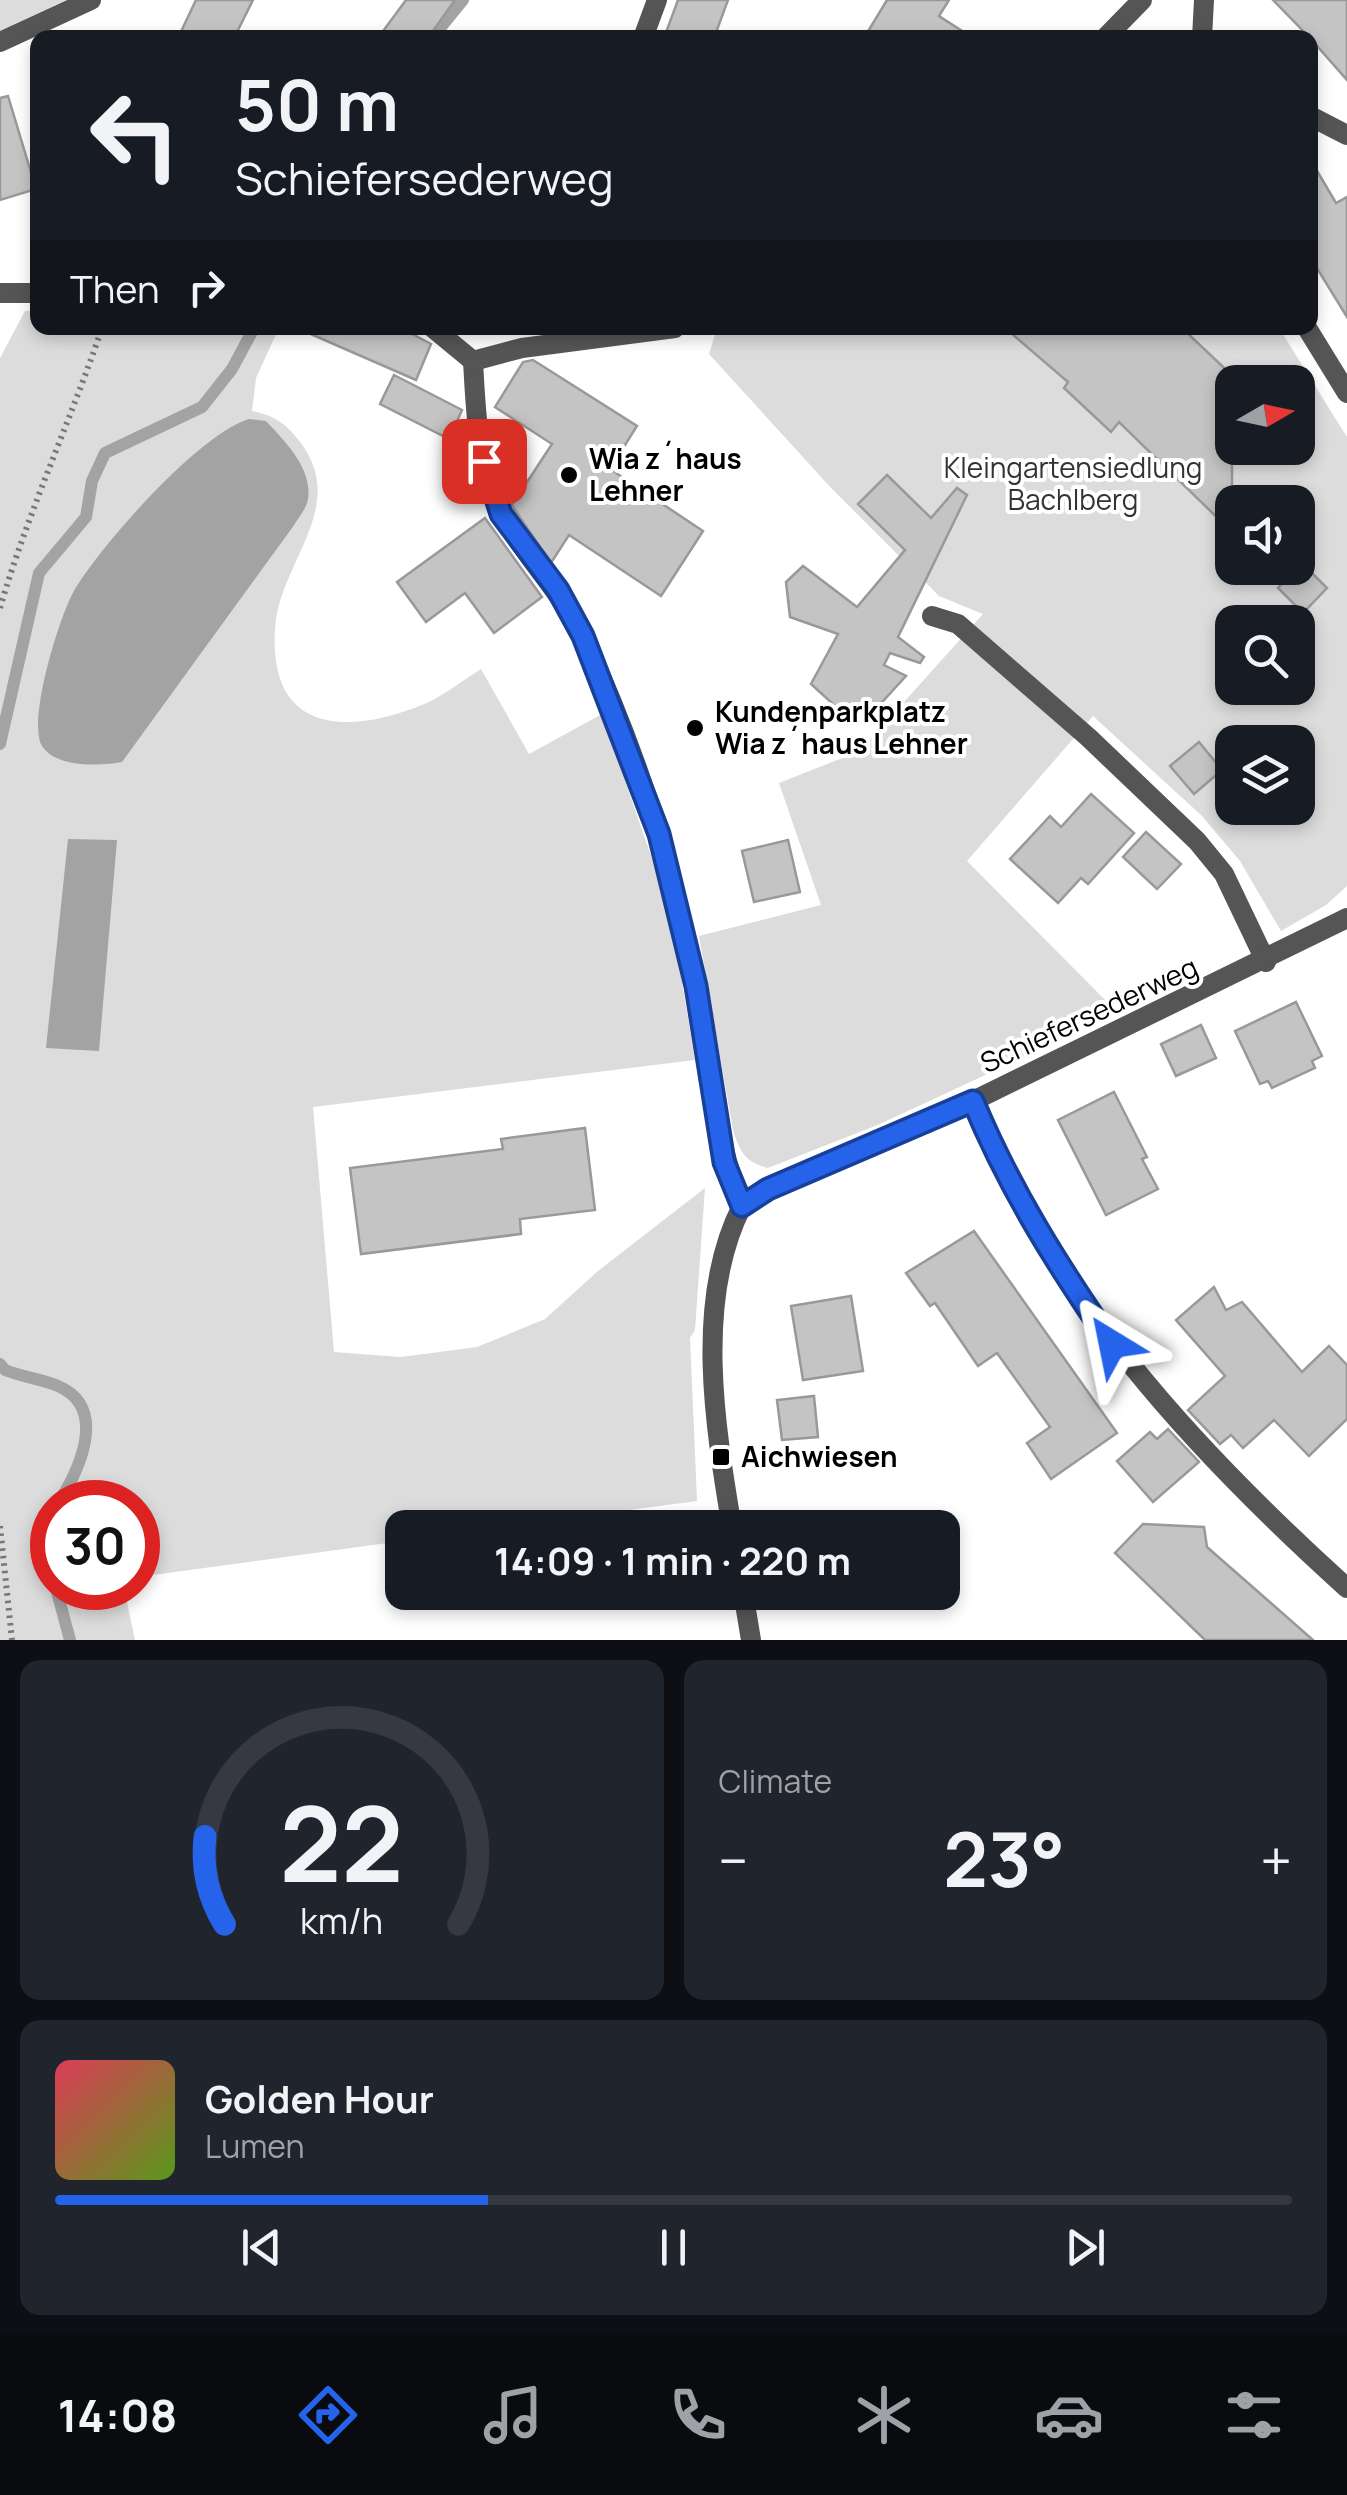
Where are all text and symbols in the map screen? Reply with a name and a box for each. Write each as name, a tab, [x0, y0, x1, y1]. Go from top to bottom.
text: 50 m	[235, 56, 399, 152]
icon: left	[70, 70, 200, 200]
text: Schiefersederweg	[235, 147, 614, 209]
icon: right	[179, 260, 234, 315]
text: Then	[70, 262, 159, 314]
north arrow	[1215, 365, 1315, 465]
map controls	[1215, 365, 1315, 825]
pin	[442, 419, 527, 504]
icon: arrive	[457, 434, 512, 489]
place label: Wia z´haus Lehner	[589, 439, 742, 509]
park label: Kleingartensiedlung Bachlberg	[944, 448, 1202, 518]
marker: Wia z´haus Lehner	[558, 464, 580, 486]
button: sound	[1215, 485, 1315, 585]
button: search	[1215, 605, 1315, 705]
place label: Kundenparkplatz Wia z´haus Lehner	[715, 692, 968, 762]
marker: Kundenparkplatz Wia z´haus Lehner	[684, 717, 706, 739]
button: layers	[1215, 725, 1315, 825]
street label: Schiefersederweg	[974, 947, 1203, 1081]
position arrow	[1060, 1292, 1164, 1396]
place label: Aichwiesen	[741, 1437, 898, 1475]
marker: Aichwiesen	[710, 1446, 732, 1468]
speed limit sign: 30	[30, 1480, 160, 1610]
text: 14:09 · 1 min · 220 m	[494, 1534, 851, 1586]
text: Climate	[719, 1759, 832, 1803]
text: 22	[280, 1771, 404, 1913]
text: 23°	[943, 1807, 1065, 1910]
text: −	[719, 1822, 748, 1898]
text: +	[1260, 1822, 1292, 1898]
text: km/h	[300, 1896, 383, 1945]
text: Golden Hour	[205, 2072, 434, 2124]
text: Lumen	[205, 2124, 305, 2168]
icon: previous	[234, 2220, 289, 2275]
icon: pause	[646, 2220, 701, 2275]
icon: next	[1058, 2220, 1113, 2275]
icon: directions	[293, 2380, 363, 2450]
icon: music	[478, 2380, 548, 2450]
icon: phone	[663, 2380, 733, 2450]
icon: climate	[849, 2380, 919, 2450]
icon: car	[1034, 2380, 1104, 2450]
icon: filters	[1219, 2380, 1289, 2450]
text: 14:08	[58, 2384, 177, 2446]

